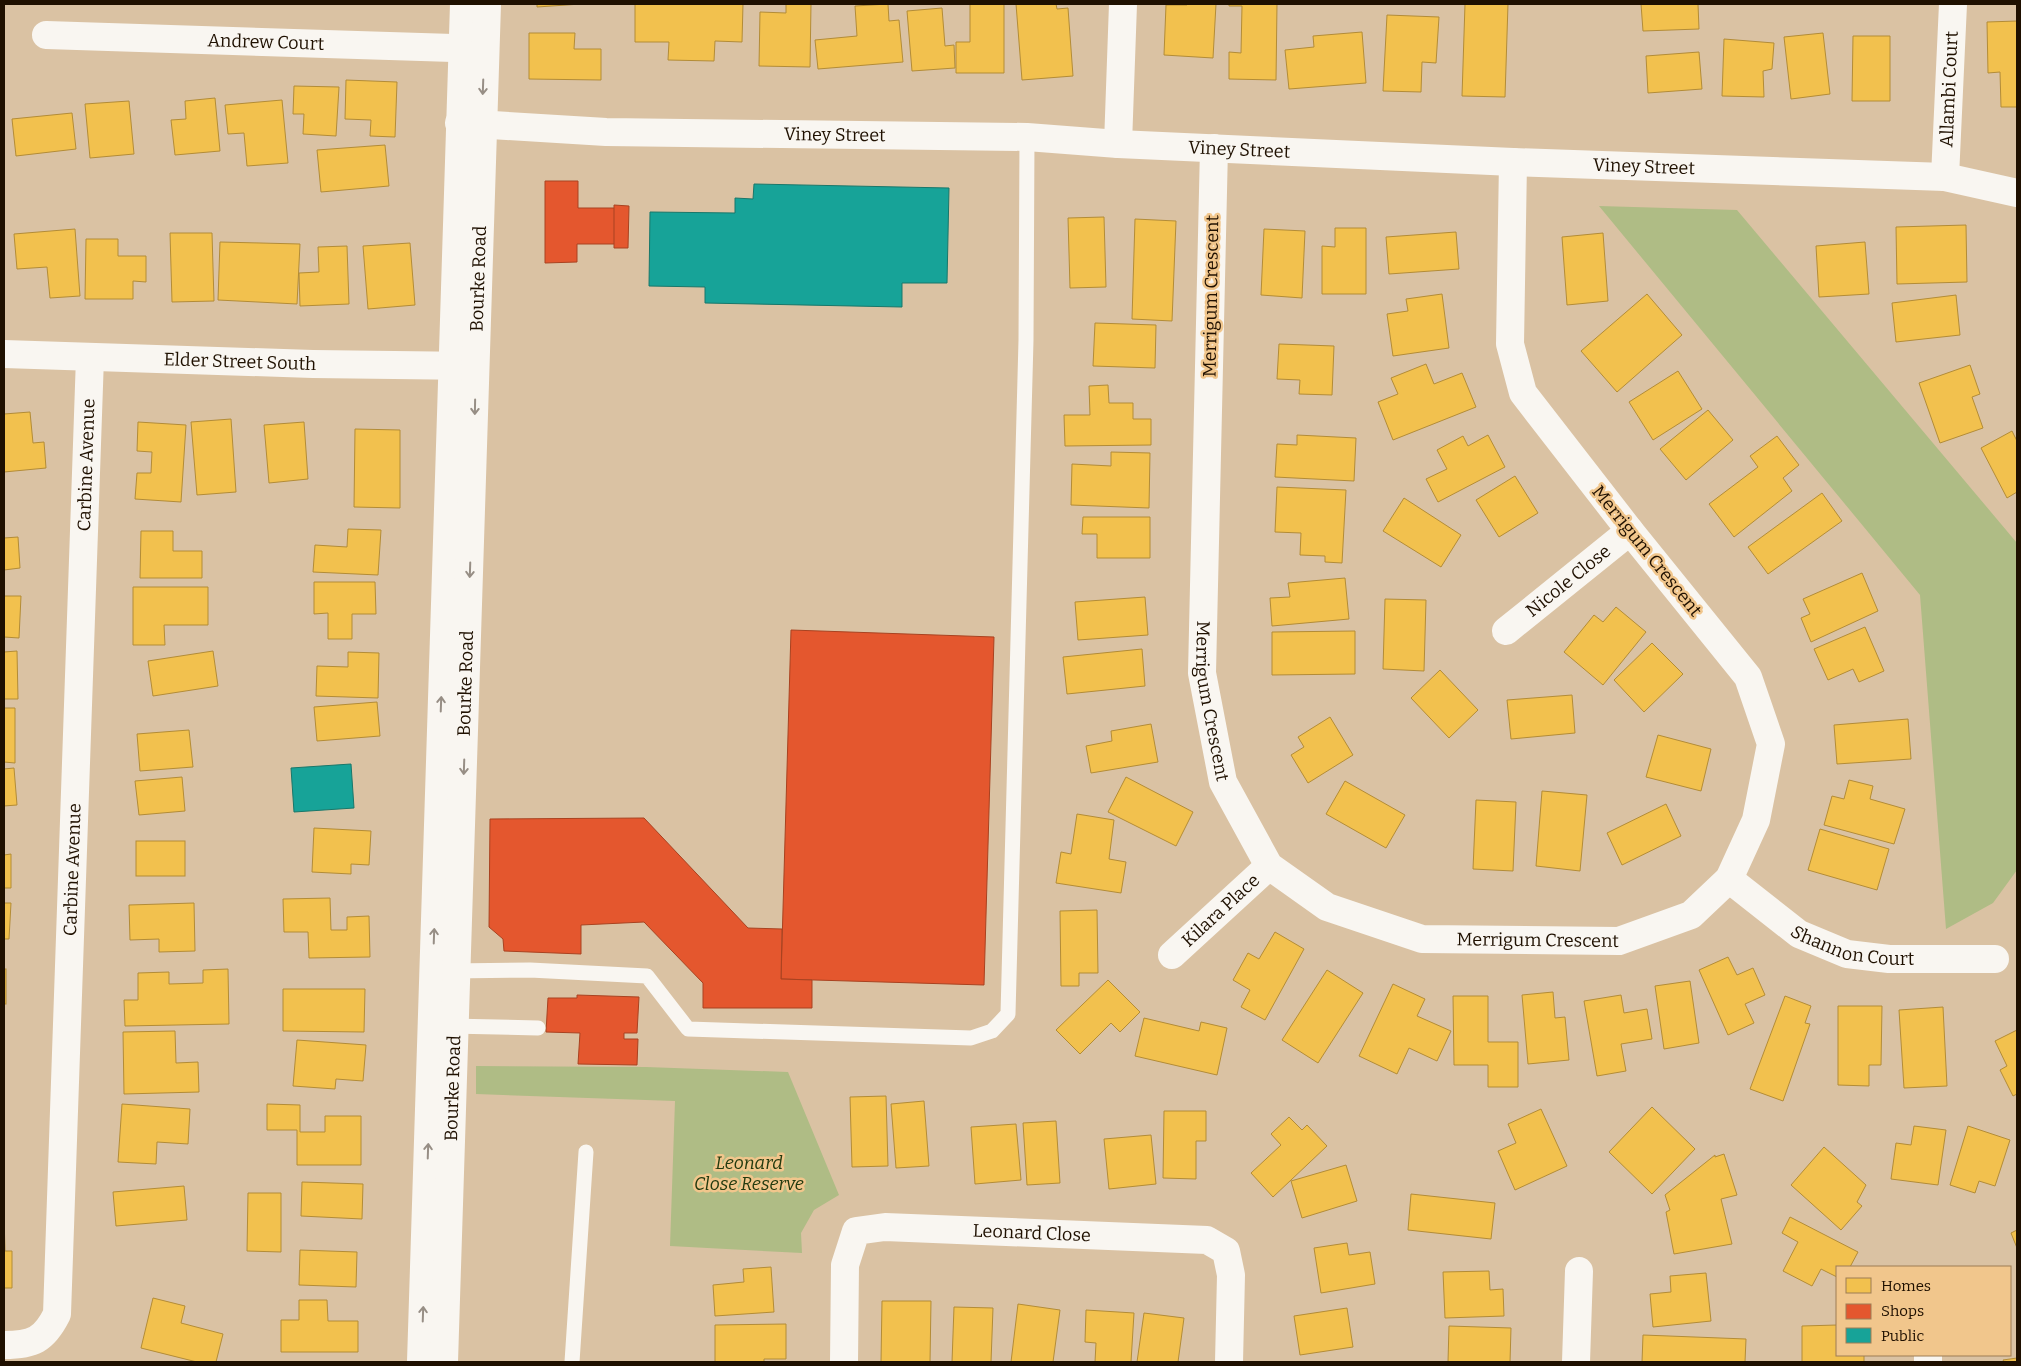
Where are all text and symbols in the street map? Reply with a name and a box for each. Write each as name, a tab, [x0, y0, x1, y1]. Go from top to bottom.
street label: Andrew Court	[207, 29, 325, 55]
street label: Allambi Court	[1935, 30, 1963, 148]
one-way arrow	[479, 79, 488, 95]
street label: Viney Street	[784, 123, 886, 146]
street label: Viney Street	[1188, 136, 1291, 163]
street label: Viney Street	[1593, 154, 1696, 179]
street label: Merrigum Crescent	[1199, 214, 1223, 377]
street label: Bourke Road	[466, 225, 491, 332]
street label: Elder Street South	[163, 348, 317, 375]
street label: Carbine Avenue	[73, 398, 100, 532]
one-way arrow	[470, 399, 479, 415]
street label: Merrigum Crescent	[1587, 481, 1707, 621]
street label: Nicole Close	[1521, 540, 1615, 622]
one-way arrow	[465, 561, 475, 577]
street label: Merrigum Crescent	[1191, 620, 1234, 784]
street label: Bourke Road	[453, 630, 478, 737]
one-way arrow	[436, 696, 446, 712]
one-way arrow	[459, 759, 468, 775]
street label: Carbine Avenue	[59, 803, 86, 936]
street label: Kilara Place	[1177, 869, 1264, 951]
street label: Shannon Court	[1786, 921, 1915, 970]
one-way arrow	[430, 928, 439, 944]
street label: Merrigum Crescent	[1457, 928, 1620, 952]
street label: Bourke Road	[440, 1035, 465, 1141]
one-way arrow	[423, 1143, 433, 1160]
park label: Leonard Close Reserve	[694, 1152, 804, 1195]
street label: Leonard Close	[972, 1220, 1091, 1246]
legend	[1836, 1266, 2011, 1356]
text: Homes	[1881, 1277, 1931, 1295]
text: Shops	[1881, 1302, 1924, 1320]
one-way arrow	[418, 1306, 428, 1322]
text: Public	[1881, 1327, 1925, 1345]

